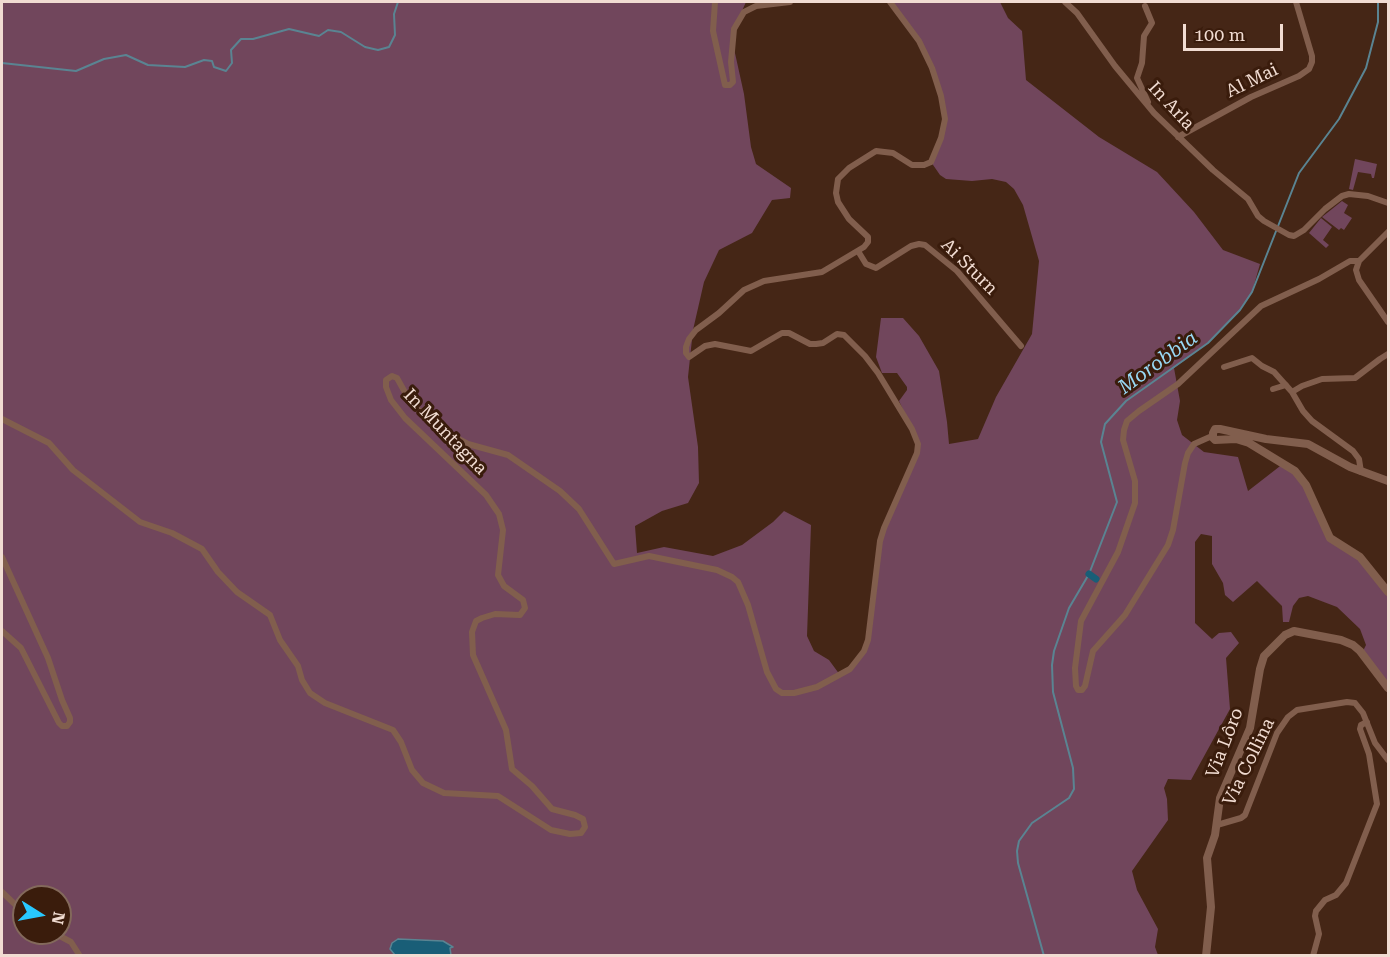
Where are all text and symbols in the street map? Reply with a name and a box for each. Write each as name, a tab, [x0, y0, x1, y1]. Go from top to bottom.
scale bar	[1186, 12, 1286, 50]
text: 100 m	[1194, 24, 1245, 45]
street label: Al Mai	[1222, 59, 1282, 103]
street label: In Arla	[1143, 77, 1199, 135]
street label: Ai Sturn	[936, 234, 1002, 300]
water label: Morobbia	[1114, 326, 1202, 400]
street label: In Muntagna	[399, 385, 491, 479]
street label: Via Lôro	[1202, 705, 1248, 781]
street label: Via Collina	[1218, 715, 1280, 809]
north arrow	[12, 885, 72, 945]
text: N	[48, 910, 69, 926]

